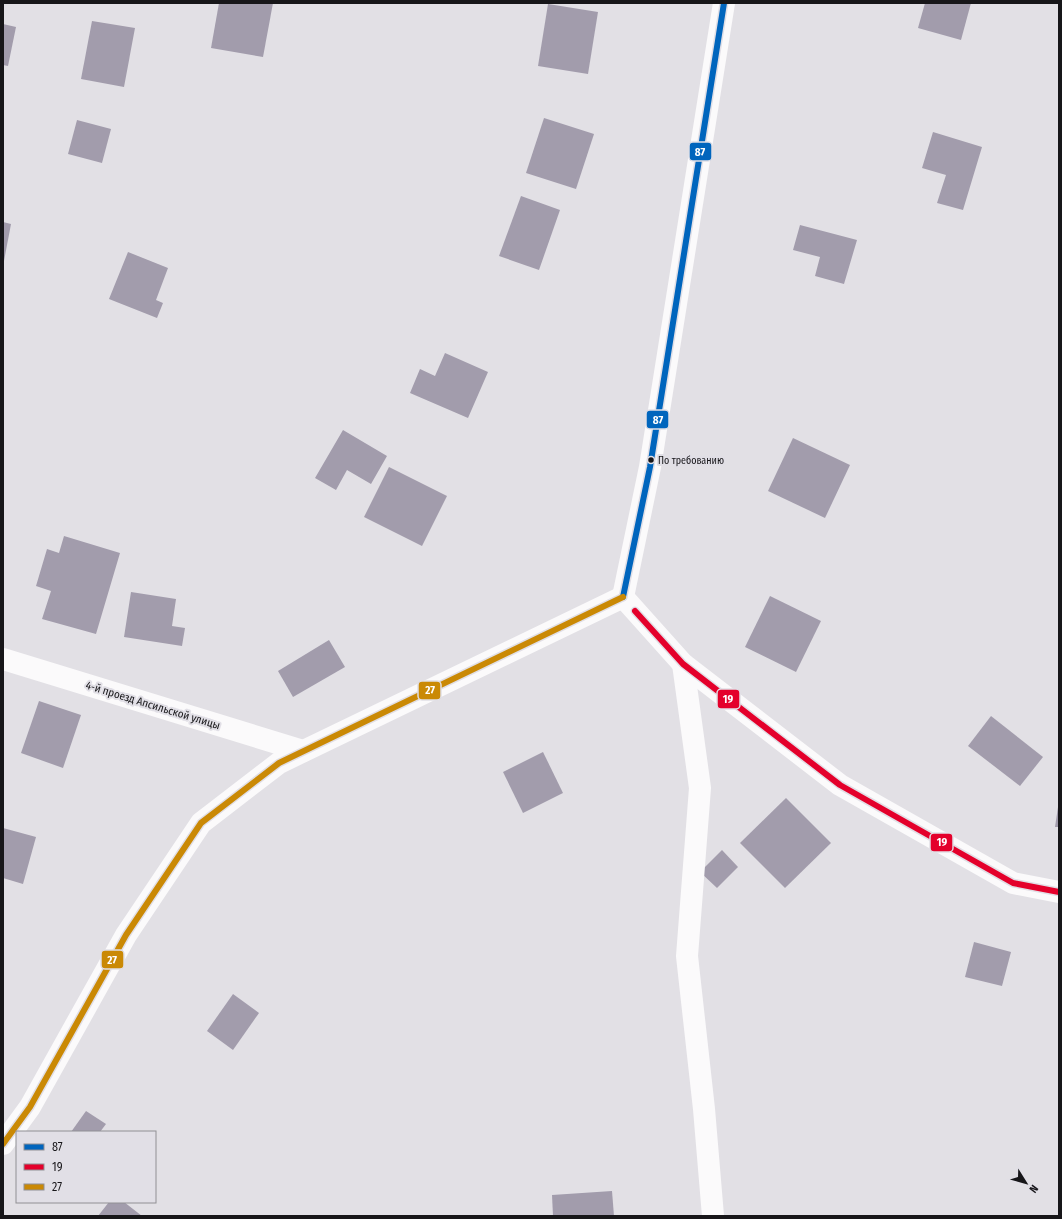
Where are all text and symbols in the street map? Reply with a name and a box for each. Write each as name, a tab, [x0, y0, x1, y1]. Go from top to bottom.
line badge: 87	[689, 142, 712, 161]
text: 87	[695, 146, 705, 159]
line badge: 87	[646, 410, 669, 429]
text: 87	[653, 414, 663, 427]
marker: По требованию	[646, 455, 656, 465]
place label: По требованию	[658, 455, 724, 467]
street label: 4-й проезд Апсильской улицы	[84, 679, 222, 732]
line badge: 27	[418, 681, 441, 700]
text: 27	[424, 684, 435, 697]
line badge: 19	[717, 689, 740, 709]
text: 19	[723, 693, 733, 706]
line badge: 19	[930, 833, 953, 852]
text: 19	[937, 836, 947, 849]
line badge: 27	[101, 950, 124, 969]
text: 27	[106, 954, 117, 967]
legend	[16, 1131, 156, 1203]
text: 87	[52, 1140, 63, 1154]
text: 19	[52, 1160, 63, 1174]
north arrow	[1006, 1163, 1046, 1203]
text: 27	[52, 1180, 62, 1194]
text: N	[1026, 1182, 1041, 1195]

